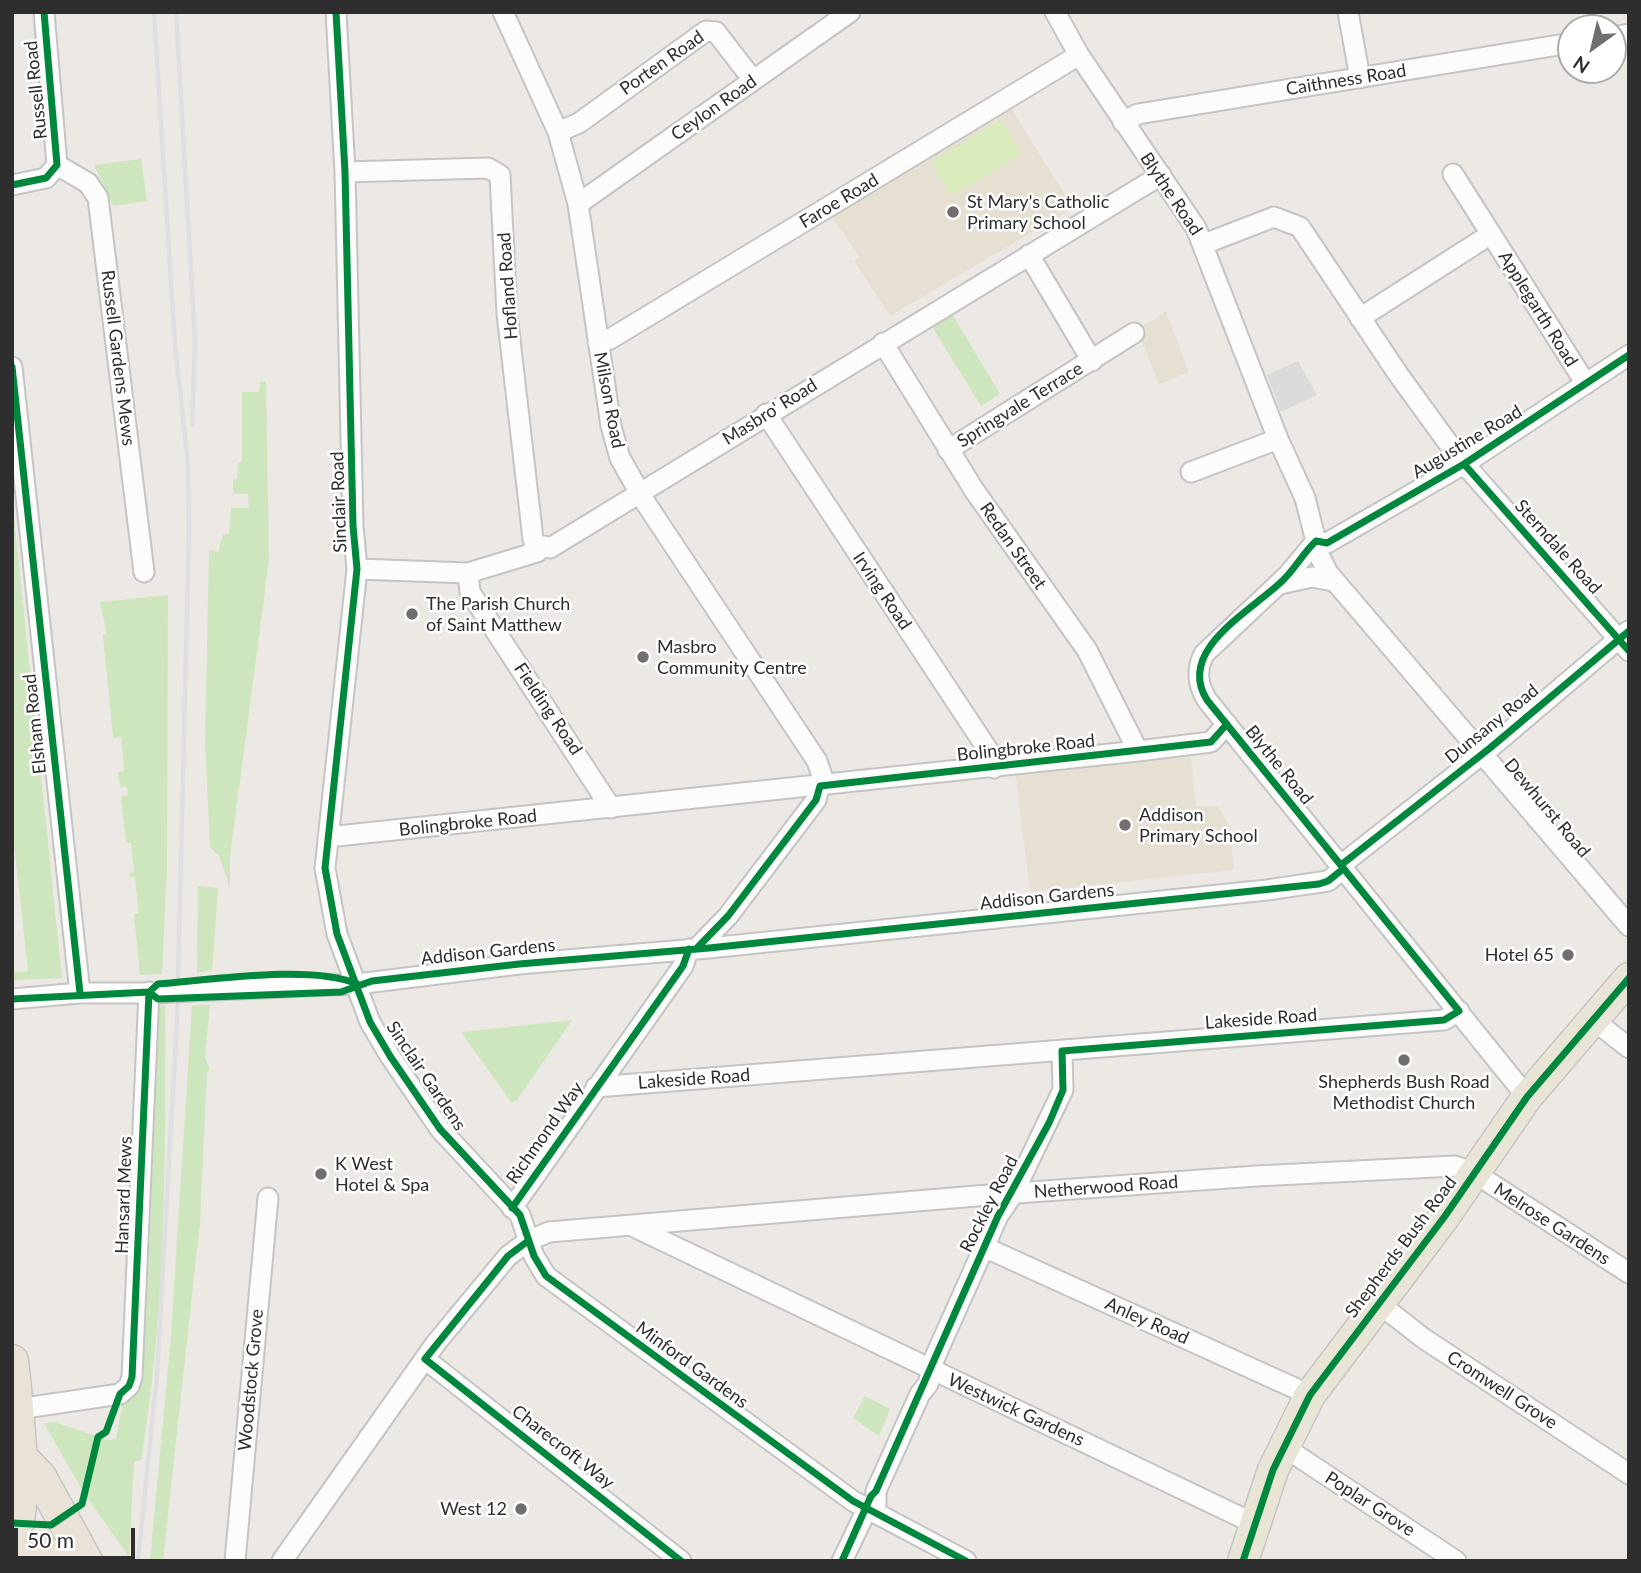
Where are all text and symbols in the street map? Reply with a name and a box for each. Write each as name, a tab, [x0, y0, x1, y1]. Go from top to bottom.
north arrow	[1557, 14, 1627, 84]
street label: Porten Road	[616, 26, 708, 100]
street label: Russell Road	[20, 40, 52, 140]
text: N	[1569, 52, 1594, 79]
street label: Caithness Road	[1284, 60, 1408, 100]
street label: Ceylon Road	[667, 71, 761, 145]
street label: Blythe Road	[1135, 148, 1207, 240]
street label: Faroe Road	[796, 169, 882, 233]
place label: St Mary's Catholic Primary School	[967, 191, 1109, 234]
marker: St Mary's Catholic Primary School	[945, 204, 961, 220]
street label: Hofland Road	[493, 232, 523, 340]
street label: Applegarth Road	[1494, 247, 1582, 371]
street label: Russell Gardens Mews	[96, 269, 140, 447]
street label: Milson Road	[589, 350, 629, 450]
street label: Springvale Terrace	[953, 358, 1087, 452]
street label: Masbro' Road	[719, 374, 821, 450]
street label: Augustine Road	[1408, 401, 1526, 483]
street label: Sinclair Road	[326, 451, 352, 553]
street label: Sterndale Road	[1510, 495, 1606, 599]
street label: Redan Street	[975, 498, 1051, 594]
street label: Irving Road	[848, 548, 916, 634]
place label: The Parish Church of Saint Matthew	[426, 593, 570, 636]
marker: The Parish Church of Saint Matthew	[404, 606, 420, 622]
place label: Masbro Community Centre	[657, 636, 807, 678]
marker: Masbro Community Centre	[635, 649, 651, 665]
street label: Fielding Road	[509, 659, 587, 759]
street label: Elsham Road	[19, 673, 51, 775]
street label: Dunsany Road	[1441, 680, 1543, 768]
street label: Blythe Road	[1241, 721, 1317, 809]
street label: Bolingbroke Road	[956, 730, 1096, 766]
street label: Dewhurst Road	[1499, 754, 1595, 862]
place label: Addison Primary School	[1139, 804, 1258, 846]
street label: Bolingbroke Road	[398, 805, 538, 841]
marker: Addison Primary School	[1117, 817, 1133, 833]
street label: Addison Gardens	[979, 879, 1115, 915]
street label: Addison Gardens	[420, 934, 556, 970]
place label: Hotel 65	[1485, 944, 1554, 966]
marker: Hotel 65	[1560, 947, 1576, 963]
street label: Lakeside Road	[1204, 1004, 1318, 1034]
street label: Sinclair Gardens	[382, 1017, 470, 1135]
marker: Shepherds Bush Road Methodist Church	[1396, 1052, 1412, 1068]
street label: Lakeside Road	[637, 1064, 751, 1094]
place label: Shepherds Bush Road Methodist Church	[1318, 1071, 1490, 1114]
street label: Richmond Way	[502, 1078, 588, 1188]
street label: Hansard Mews	[111, 1136, 137, 1254]
street label: Rockley Road	[955, 1152, 1023, 1256]
place label: K West Hotel & Spa	[335, 1153, 429, 1196]
marker: K West Hotel & Spa	[313, 1166, 329, 1182]
street label: Netherwood Road	[1033, 1171, 1179, 1203]
street label: Shepherds Bush Road	[1341, 1172, 1461, 1322]
street label: Melrose Gardens	[1490, 1178, 1614, 1270]
street label: Anley Road	[1102, 1293, 1192, 1349]
street label: Woodstock Grove	[234, 1308, 268, 1452]
street label: Minford Gardens	[632, 1317, 752, 1413]
street label: Cromwell Grove	[1443, 1346, 1561, 1434]
street label: Westwick Gardens	[944, 1369, 1088, 1451]
street label: Charecroft Way	[507, 1400, 619, 1494]
street label: Poplar Grove	[1321, 1467, 1419, 1541]
place label: West 12	[440, 1498, 507, 1520]
marker: West 12	[513, 1501, 529, 1517]
scale bar	[18, 1514, 138, 1558]
text: 50 m	[27, 1527, 74, 1552]

